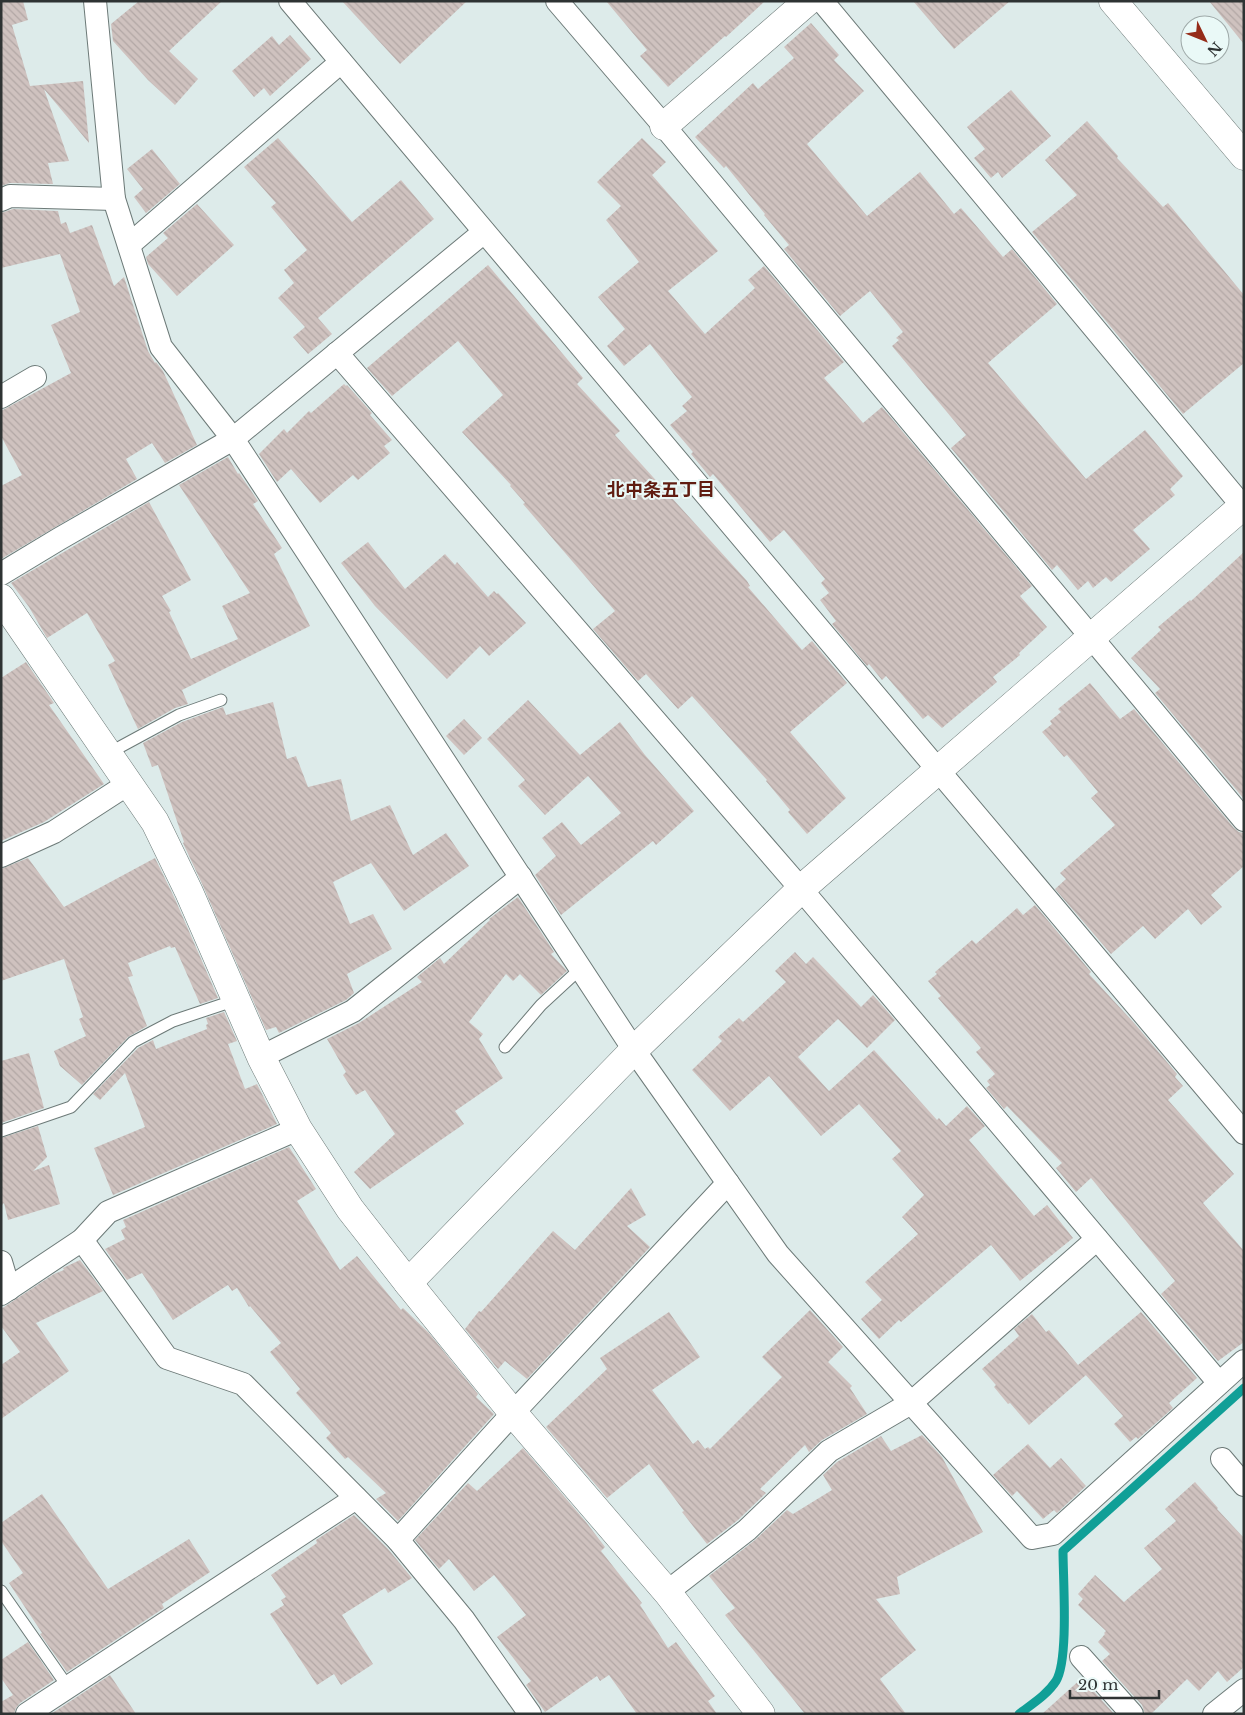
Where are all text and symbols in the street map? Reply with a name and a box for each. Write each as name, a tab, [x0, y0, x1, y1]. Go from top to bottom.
north arrow	[1180, 15, 1230, 65]
text: N	[1203, 38, 1226, 60]
district label: 北中条五丁目	[607, 479, 715, 501]
scale bar	[1070, 1668, 1159, 1700]
text: 20 m	[1078, 1675, 1118, 1694]

